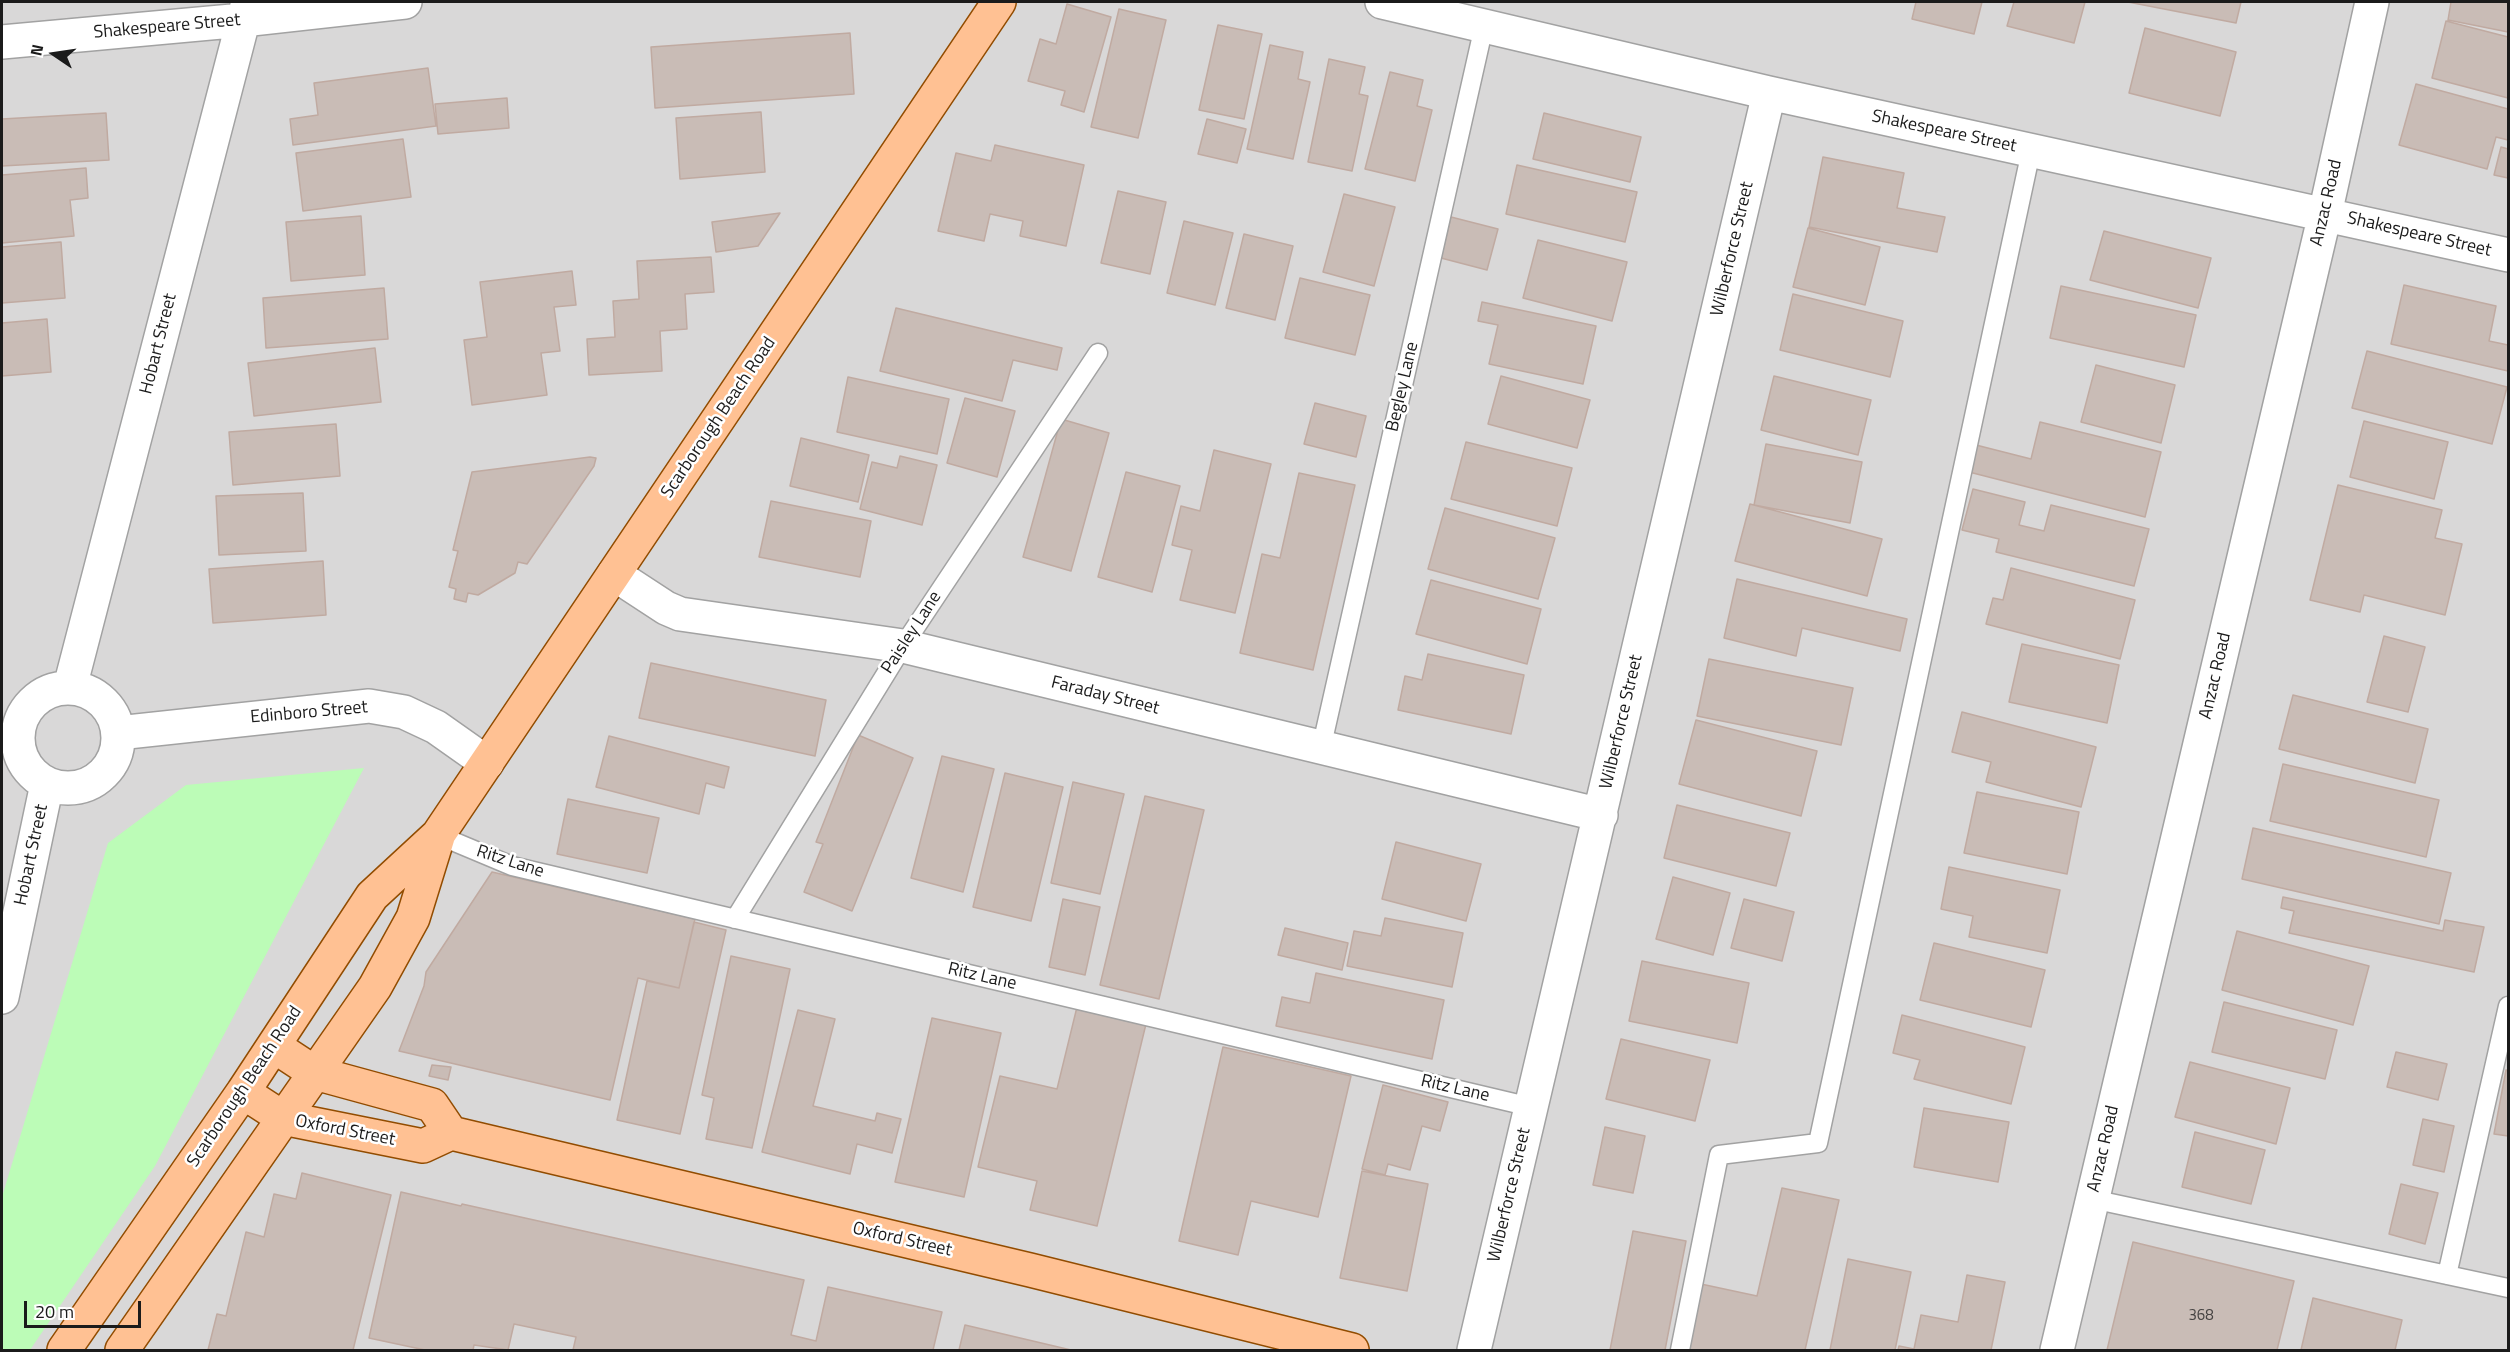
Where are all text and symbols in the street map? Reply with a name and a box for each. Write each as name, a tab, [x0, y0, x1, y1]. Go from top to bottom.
street label: Shakespeare Street	[93, 10, 241, 44]
north arrow	[24, 24, 84, 84]
text: N	[24, 42, 49, 58]
street label: Shakespeare Street	[1870, 106, 2018, 158]
street label: Anzac Road	[2307, 158, 2347, 248]
street label: Wilberforce Street	[1707, 180, 1759, 318]
street label: Shakespeare Street	[2345, 208, 2493, 262]
street label: Hobart Street	[136, 291, 182, 397]
street label: Scarborough Beach Road	[657, 333, 781, 503]
street label: Begley Lane	[1382, 340, 1424, 434]
street label: Paisley Lane	[877, 588, 947, 678]
street label: Anzac Road	[2196, 631, 2236, 721]
street label: Wilberforce Street	[1596, 653, 1648, 791]
street label: Faraday Street	[1049, 672, 1161, 720]
street label: Edinboro Street	[249, 697, 369, 729]
street label: Hobart Street	[11, 802, 53, 908]
street label: Ritz Lane	[473, 841, 547, 883]
street label: Ritz Lane	[946, 959, 1018, 995]
street label: Scarborough Beach Road	[183, 1002, 307, 1172]
street label: Ritz Lane	[1419, 1071, 1491, 1107]
street label: Anzac Road	[2084, 1104, 2124, 1194]
street label: Oxford Street	[293, 1111, 397, 1151]
street label: Wilberforce Street	[1484, 1126, 1536, 1264]
street label: Oxford Street	[850, 1218, 954, 1262]
scale bar	[27, 1289, 144, 1327]
text: 20 m	[35, 1298, 74, 1325]
house number: 368	[2188, 1307, 2214, 1325]

